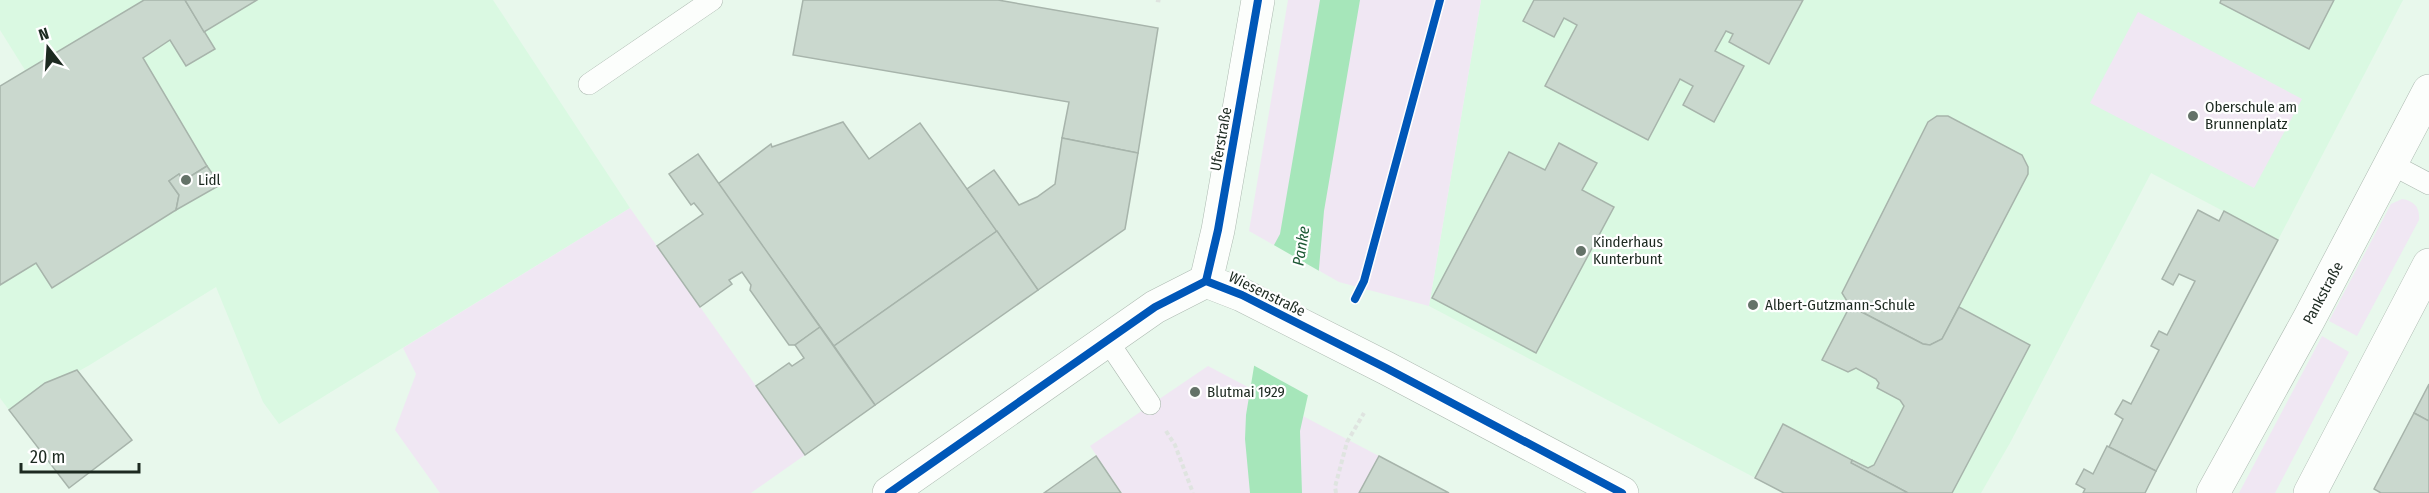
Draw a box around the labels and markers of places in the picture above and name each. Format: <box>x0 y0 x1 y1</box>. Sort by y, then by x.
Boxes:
place label: Oberschule am Brunnenplatz <box>2205 98 2297 133</box>
marker: Oberschule am Brunnenplatz <box>2186 109 2200 123</box>
place label: Lidl <box>198 171 220 189</box>
marker: Lidl <box>179 173 193 187</box>
place label: Kinderhaus Kunterbunt <box>1593 233 1663 268</box>
marker: Kinderhaus Kunterbunt <box>1574 244 1588 258</box>
place label: Albert-Gutzmann-Schule <box>1765 296 1915 314</box>
marker: Albert-Gutzmann-Schule <box>1746 298 1760 312</box>
place label: Blutmai 1929 <box>1207 383 1285 401</box>
marker: Blutmai 1929 <box>1188 385 1202 399</box>

